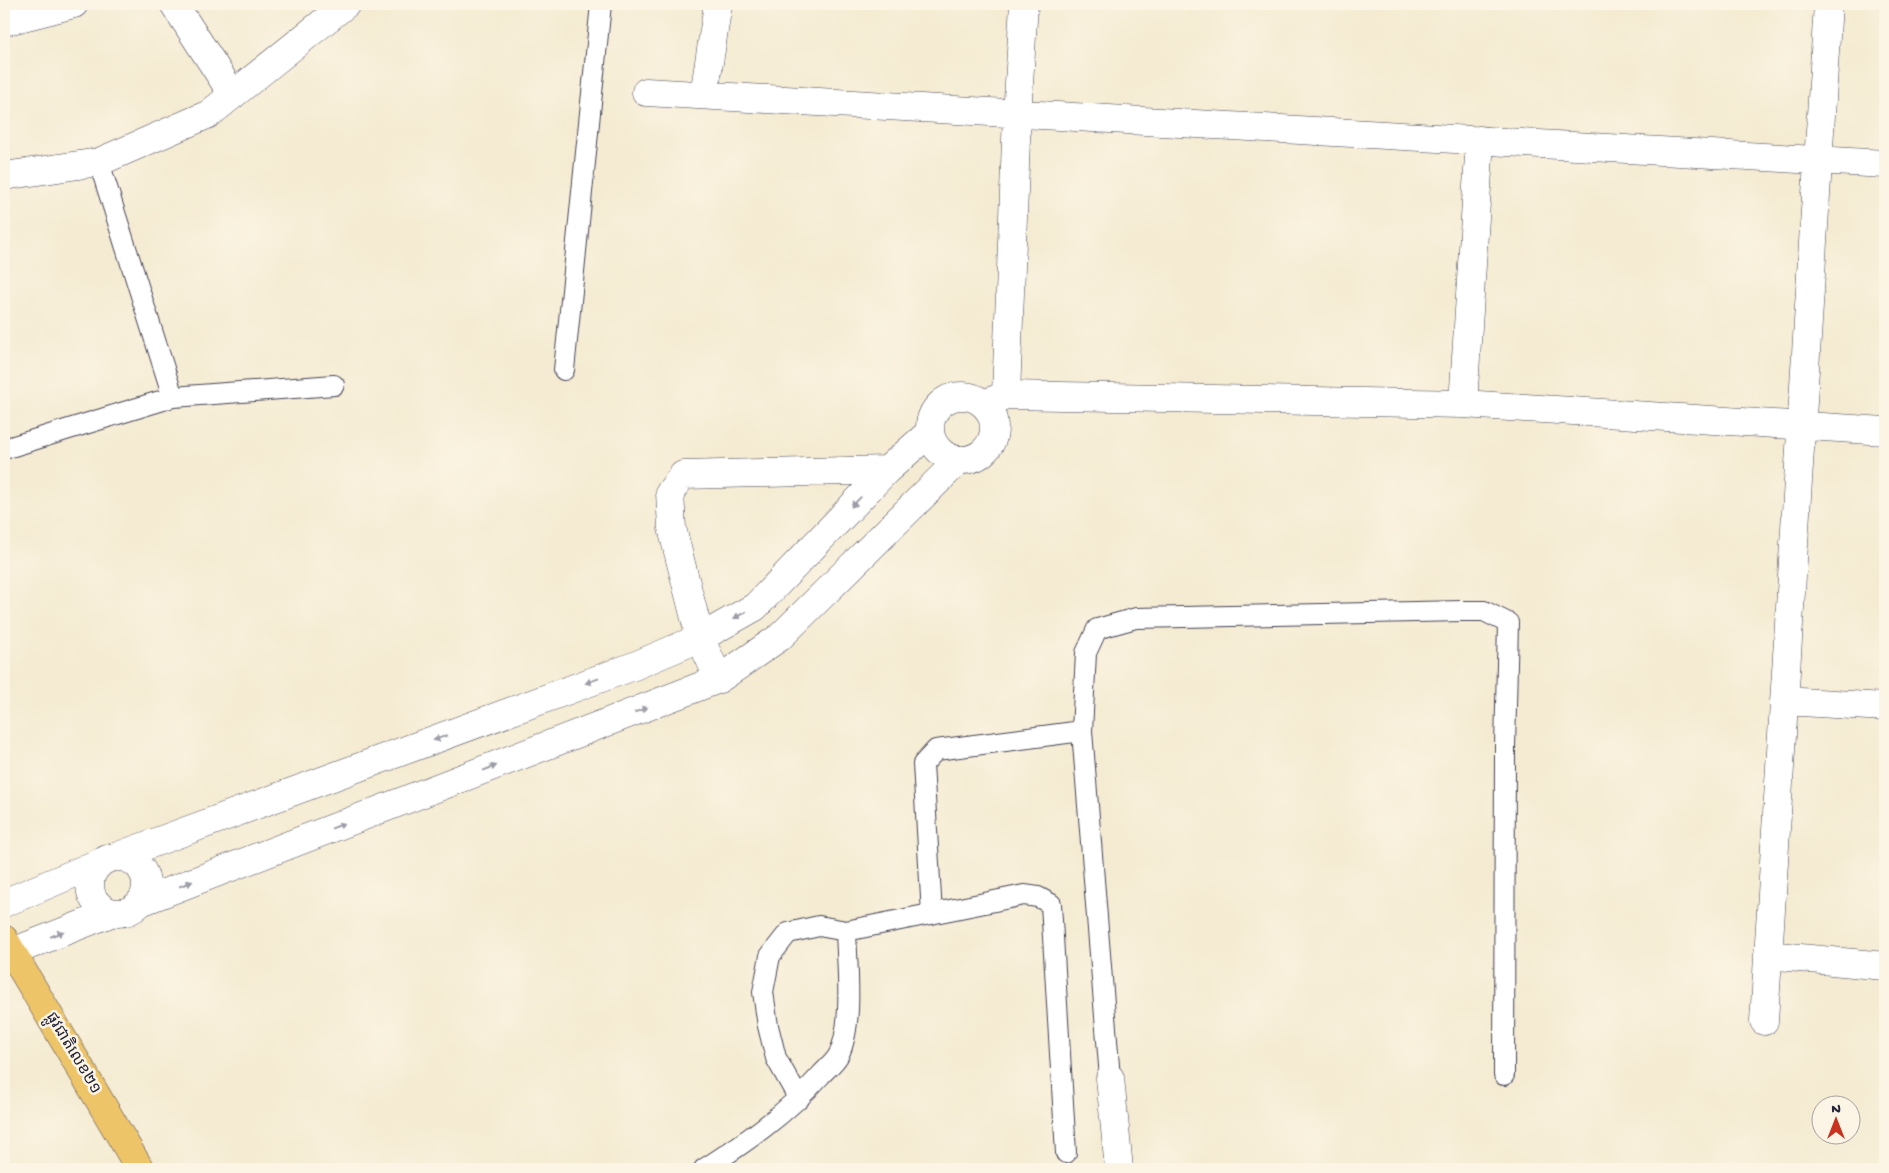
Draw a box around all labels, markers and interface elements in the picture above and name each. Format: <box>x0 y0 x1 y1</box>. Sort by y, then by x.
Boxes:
one-way arrow <box>850 496 862 508</box>
one-way arrow <box>733 611 747 620</box>
one-way arrow <box>584 677 599 685</box>
one-way arrow <box>634 705 649 713</box>
one-way arrow <box>432 734 447 742</box>
one-way arrow <box>482 764 497 771</box>
one-way arrow <box>331 822 346 830</box>
one-way arrow <box>179 880 194 888</box>
one-way arrow <box>50 930 65 938</box>
street label: ផ្លូវជាតិលេខ២១ <box>39 1008 106 1099</box>
north arrow <box>1812 1096 1862 1146</box>
text: N <box>1831 1101 1841 1118</box>

